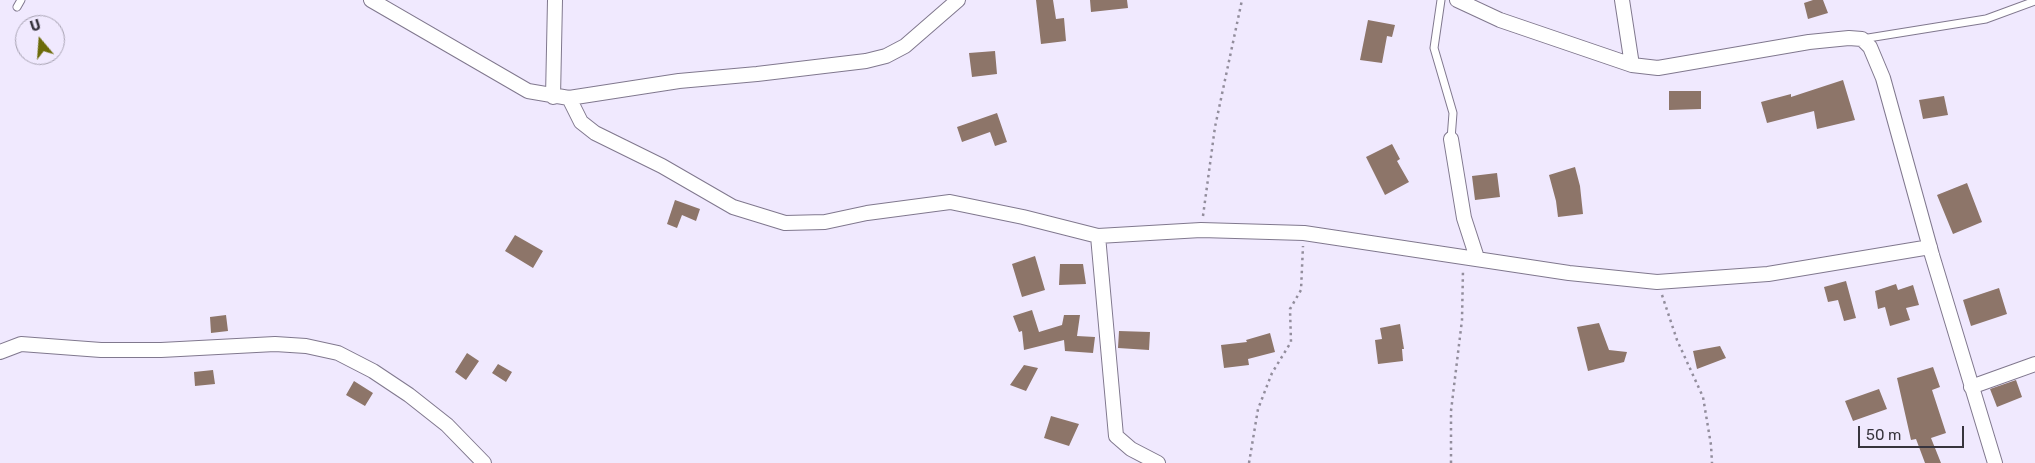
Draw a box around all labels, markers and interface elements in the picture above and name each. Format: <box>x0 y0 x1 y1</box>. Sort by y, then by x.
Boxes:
north arrow <box>15 15 65 65</box>
text: U <box>28 17 43 36</box>
scale bar <box>1860 416 1966 448</box>
text: 50 m <box>1866 426 1901 444</box>

